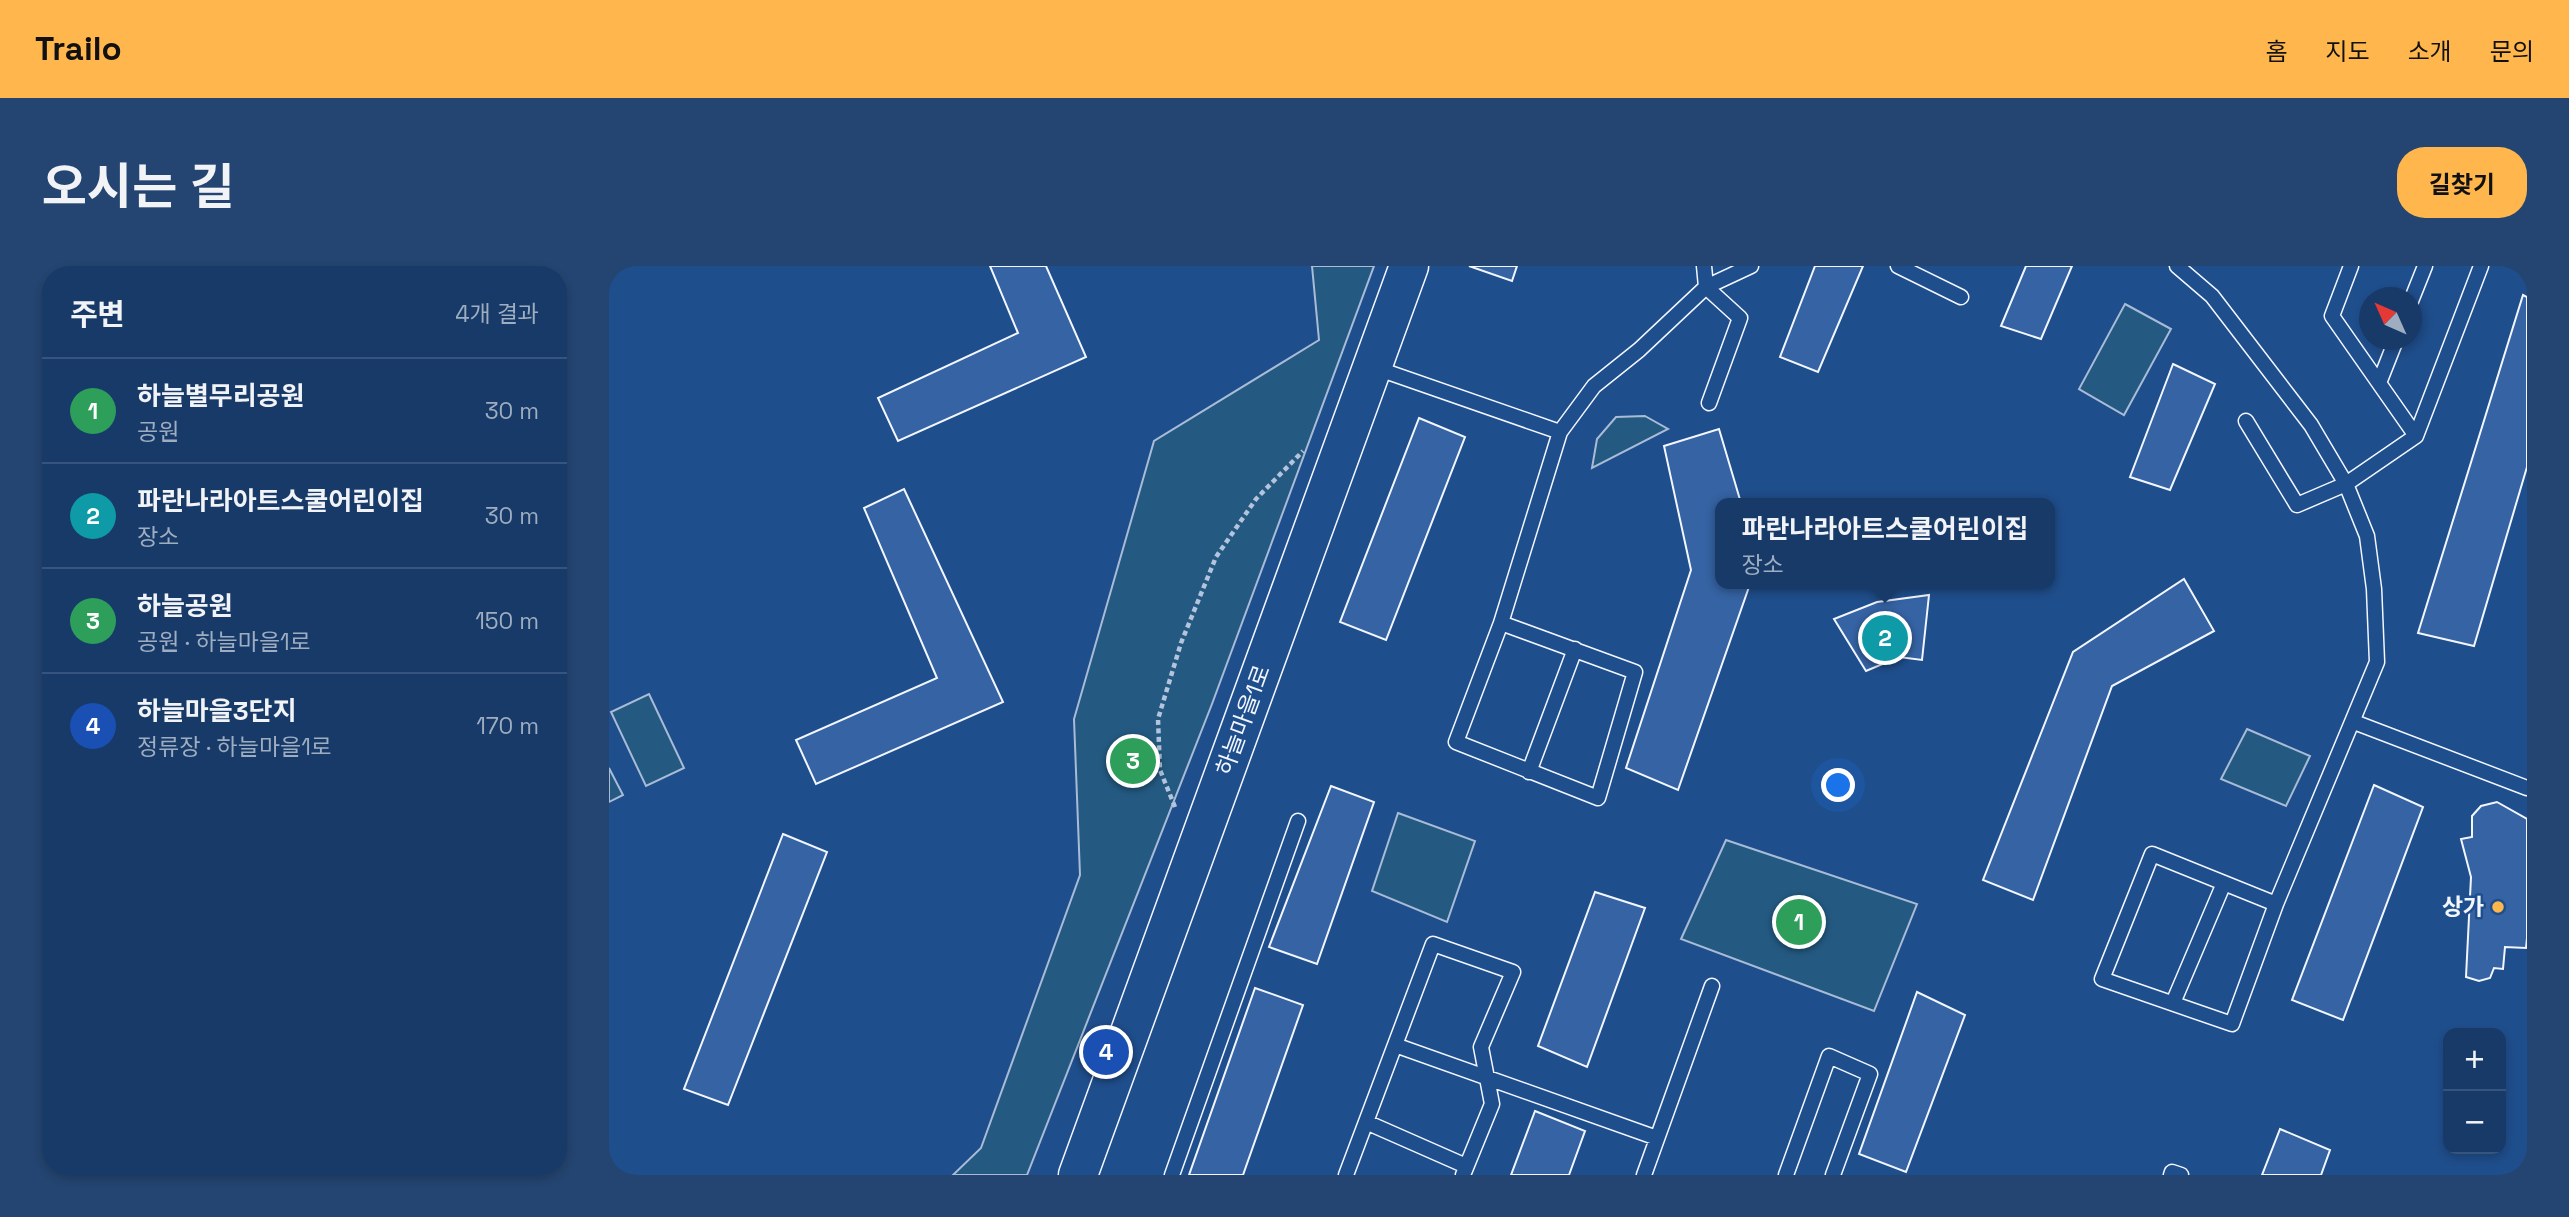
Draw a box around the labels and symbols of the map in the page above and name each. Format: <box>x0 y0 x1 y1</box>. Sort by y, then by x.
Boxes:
north arrow <box>2359 287 2422 350</box>
pin: 2 <box>1862 612 1908 664</box>
street label: 하늘마을1로 <box>1209 661 1277 779</box>
pin: 3 <box>1110 735 1156 787</box>
your location <box>1821 768 1855 802</box>
place label: 상가 <box>2442 892 2484 922</box>
pin: 1 <box>1776 896 1822 948</box>
marker: 상가 <box>2490 899 2506 915</box>
pin: 4 <box>1083 1026 1129 1078</box>

